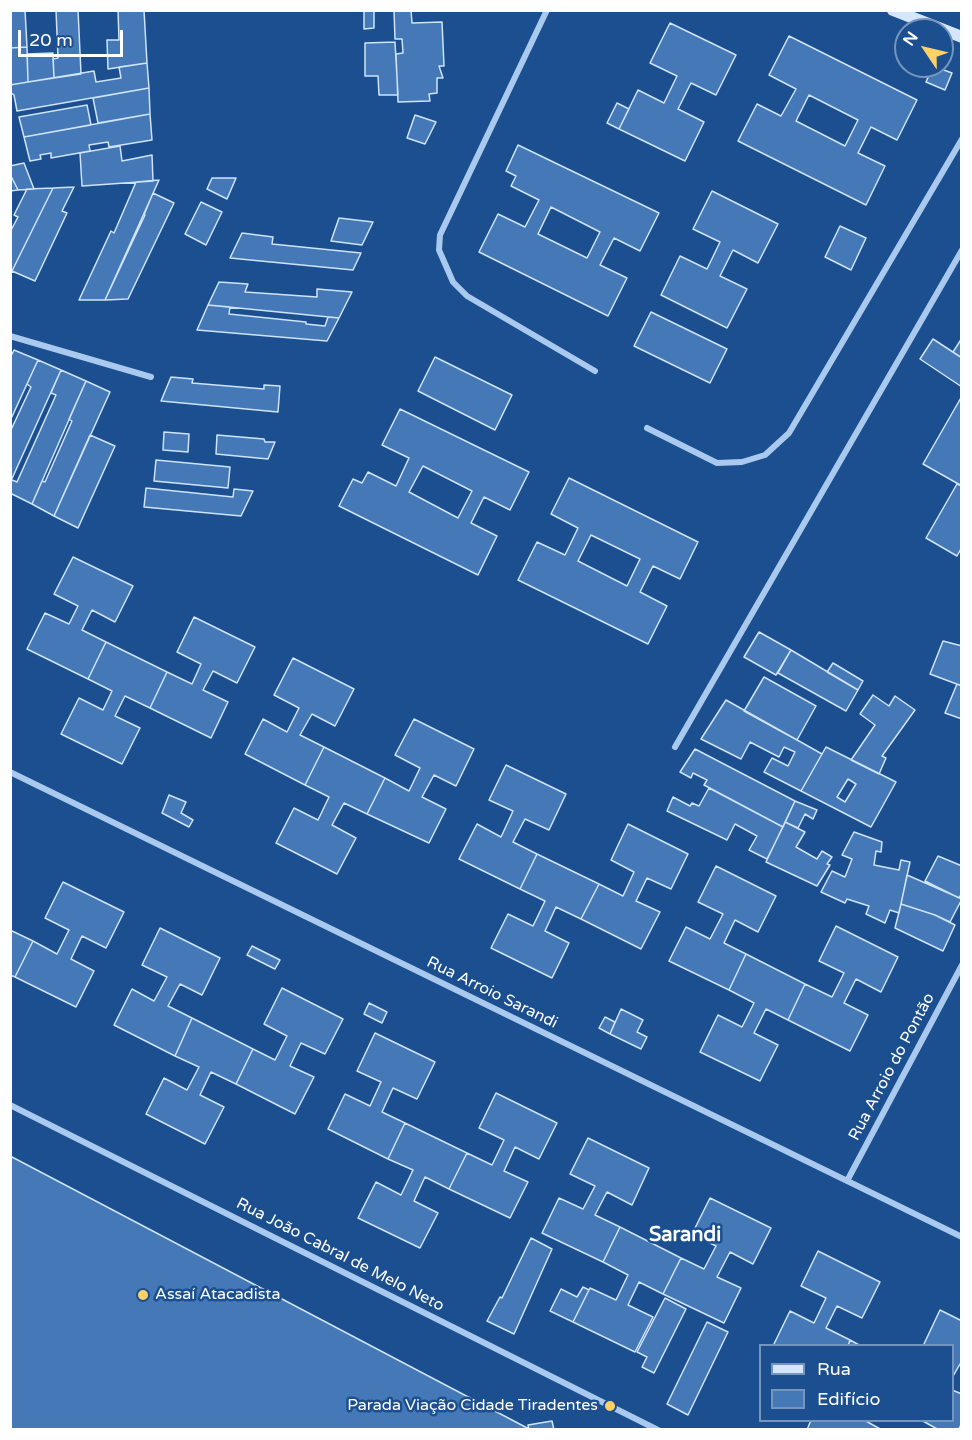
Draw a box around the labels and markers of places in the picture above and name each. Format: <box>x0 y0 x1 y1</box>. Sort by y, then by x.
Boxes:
place label: Assaí Atacadista <box>155 1285 280 1305</box>
marker: Assaí Atacadista <box>136 1288 150 1302</box>
place label: Parada Viação Cidade Tiradentes <box>347 1396 598 1416</box>
marker: Parada Viação Cidade Tiradentes <box>603 1399 617 1413</box>

